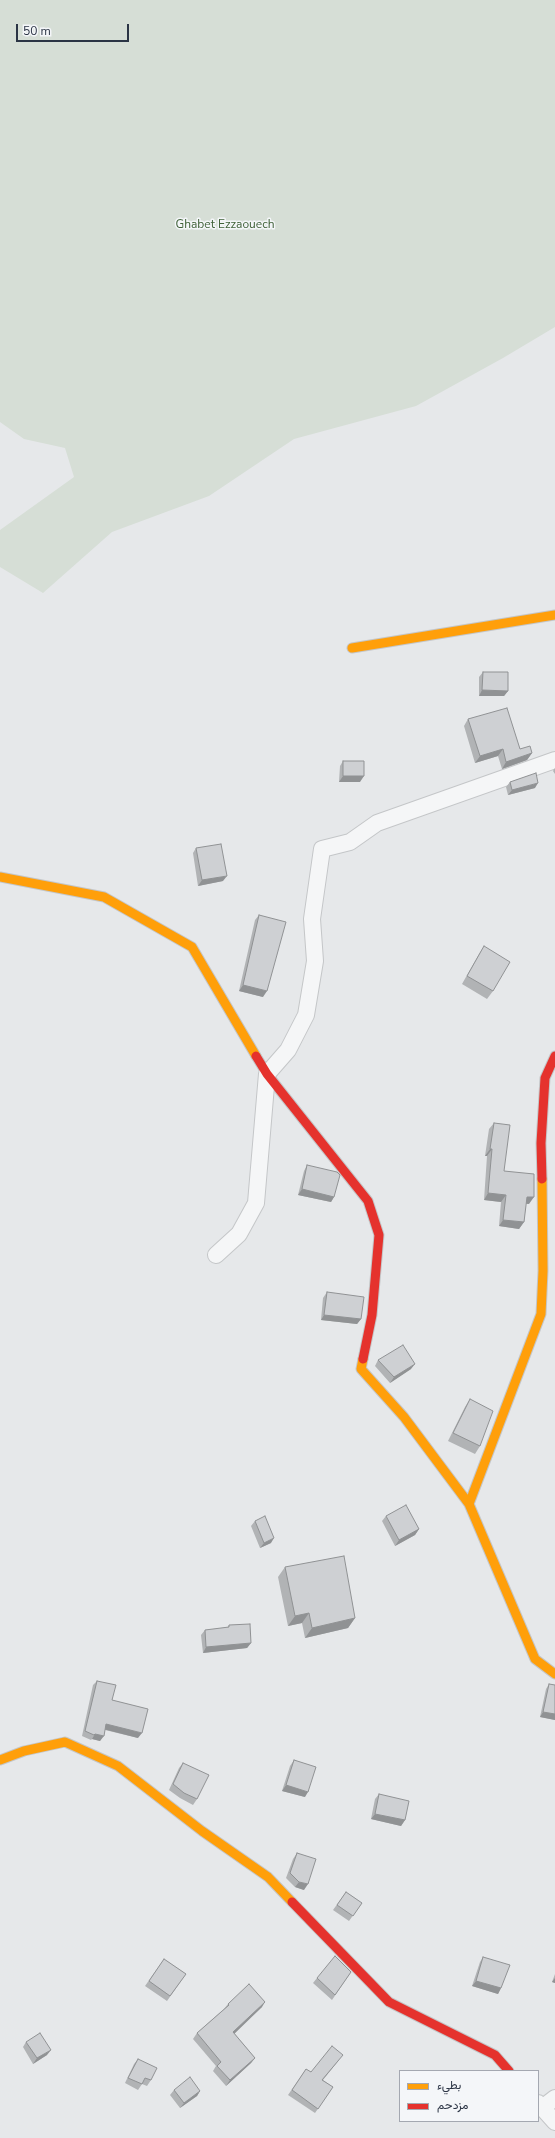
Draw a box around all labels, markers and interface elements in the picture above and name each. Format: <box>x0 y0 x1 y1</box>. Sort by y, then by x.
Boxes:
scale bar <box>18 16 131 42</box>
text: 50 m <box>23 23 51 39</box>
park label: Ghabet Ezzaouech <box>175 218 275 232</box>
legend <box>399 2070 539 2122</box>
text: بطيء <box>437 2077 461 2093</box>
text: مزدحم <box>437 2097 468 2113</box>

